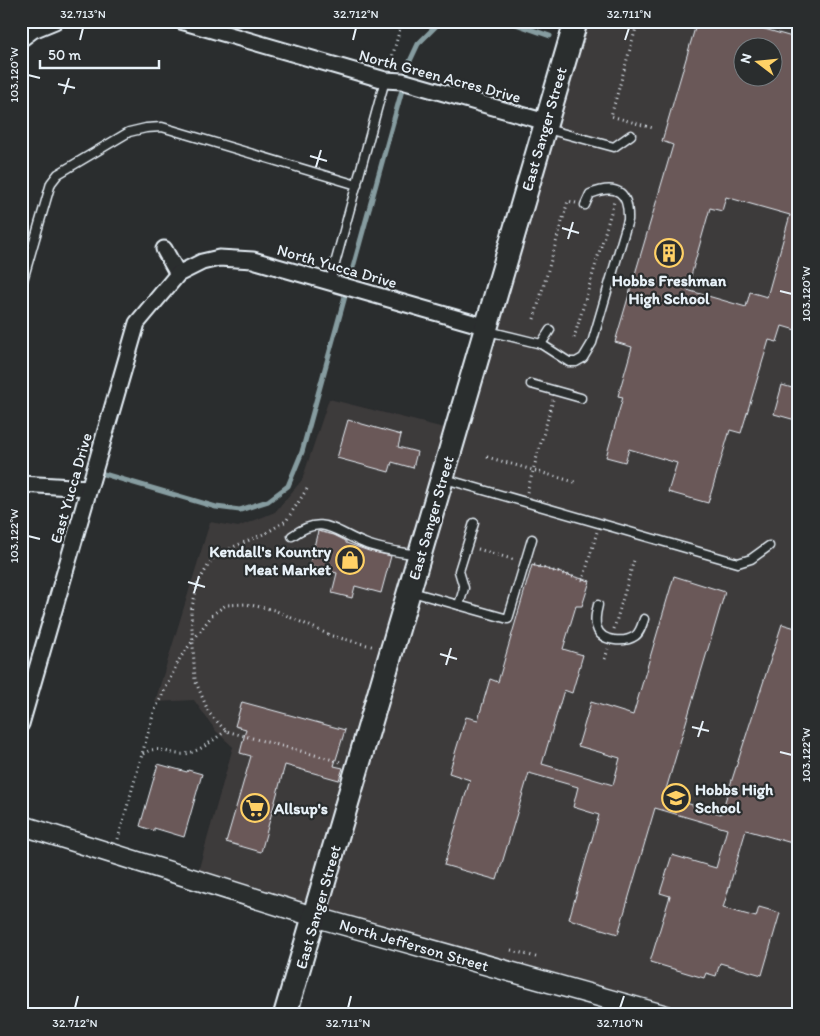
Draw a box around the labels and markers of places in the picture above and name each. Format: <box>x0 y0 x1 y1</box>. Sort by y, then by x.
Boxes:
building icon: Hobbs Freshman High School <box>654 238 684 268</box>
place label: Hobbs Freshman High School <box>612 271 727 309</box>
place label: Kendall's Kountry Meat Market <box>209 542 331 579</box>
shop icon: Kendall's Kountry Meat Market <box>335 545 365 575</box>
place label: Hobbs High School <box>695 780 774 817</box>
school or university icon: Hobbs High School <box>661 783 691 813</box>
supermarket icon: Allsup's <box>240 793 270 823</box>
place label: Allsup's <box>273 799 328 819</box>

